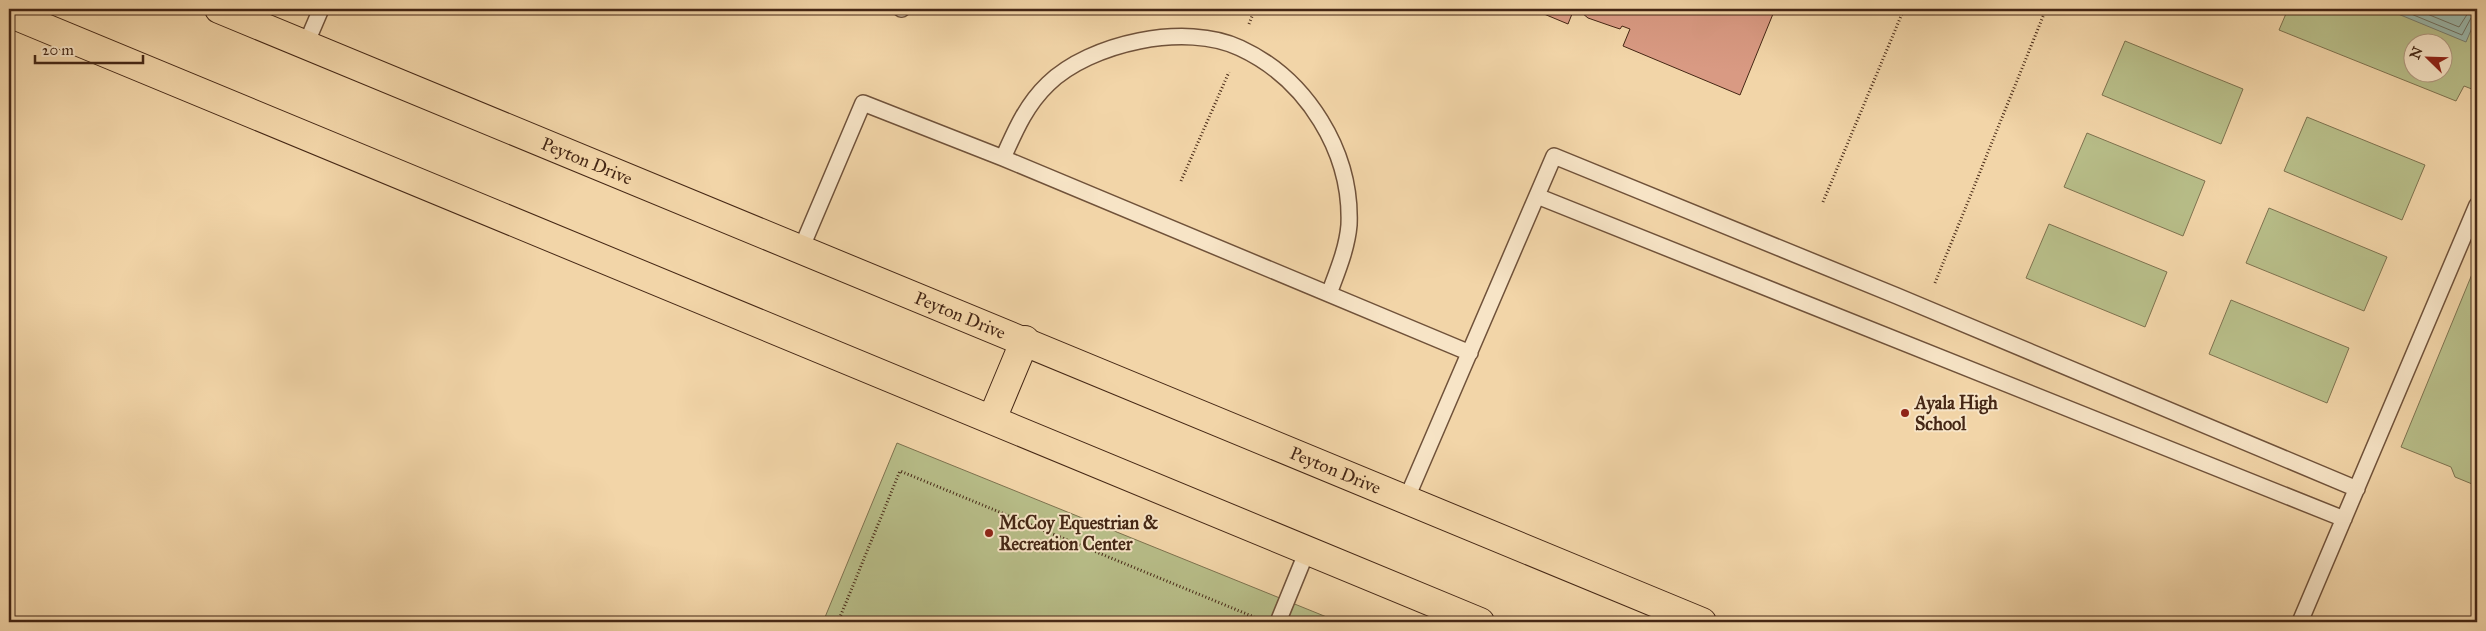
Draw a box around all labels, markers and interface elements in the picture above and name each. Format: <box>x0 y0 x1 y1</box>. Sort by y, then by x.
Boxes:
scale bar <box>35 32 142 64</box>
north arrow <box>2404 32 2454 82</box>
text: 20 m <box>42 41 74 59</box>
text: N <box>2406 44 2427 62</box>
street label: Peyton Drive <box>538 132 636 190</box>
street label: Peyton Drive <box>911 287 1009 344</box>
place label: Ayala High School <box>1914 392 1999 435</box>
marker: Ayala High School <box>1899 407 1911 419</box>
street label: Peyton Drive <box>1287 442 1384 499</box>
place label: McCoy Equestrian & Recreation Center <box>999 512 1158 555</box>
marker: McCoy Equestrian & Recreation Center <box>983 527 995 539</box>

